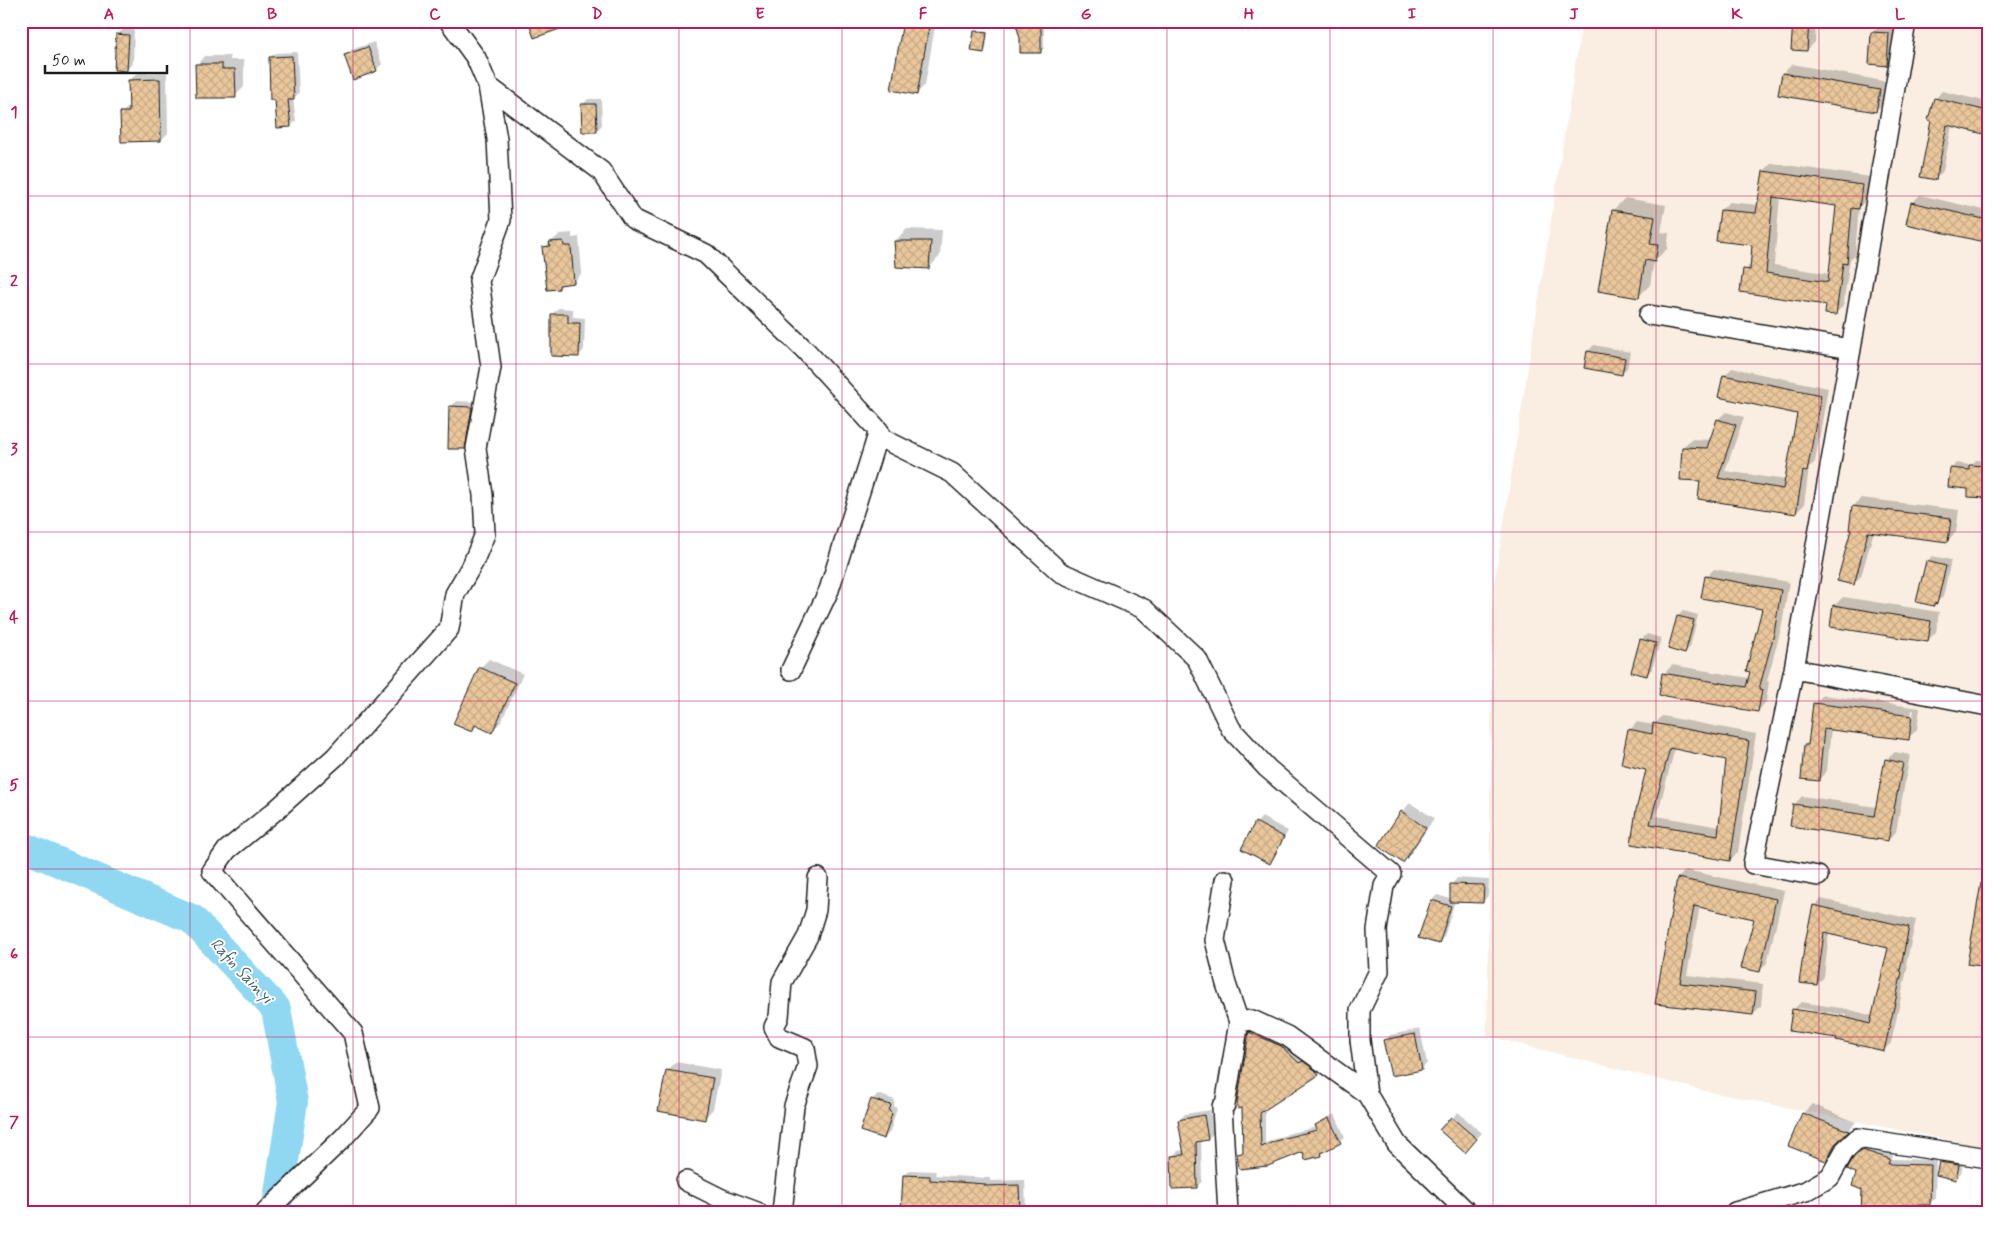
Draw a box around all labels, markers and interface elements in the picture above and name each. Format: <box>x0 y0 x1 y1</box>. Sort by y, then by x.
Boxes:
text: A <box>104 4 114 25</box>
text: B <box>267 4 277 25</box>
text: C <box>429 4 441 25</box>
text: D <box>591 4 603 25</box>
text: E <box>755 4 765 25</box>
text: F <box>919 4 928 25</box>
text: G <box>1081 4 1092 25</box>
text: H <box>1244 4 1255 25</box>
text: I <box>1408 4 1417 25</box>
text: J <box>1569 4 1579 25</box>
text: K <box>1731 4 1743 25</box>
text: L <box>1895 4 1906 25</box>
scale bar <box>45 42 168 74</box>
text: 50 m <box>52 51 86 71</box>
text: 1 <box>10 102 18 123</box>
text: 2 <box>10 271 18 292</box>
text: 3 <box>10 439 18 460</box>
text: 4 <box>9 607 19 628</box>
text: 5 <box>9 775 19 796</box>
water label: Rafin Sainyi <box>205 934 278 1010</box>
text: 6 <box>10 944 18 965</box>
text: 7 <box>9 1112 19 1133</box>

